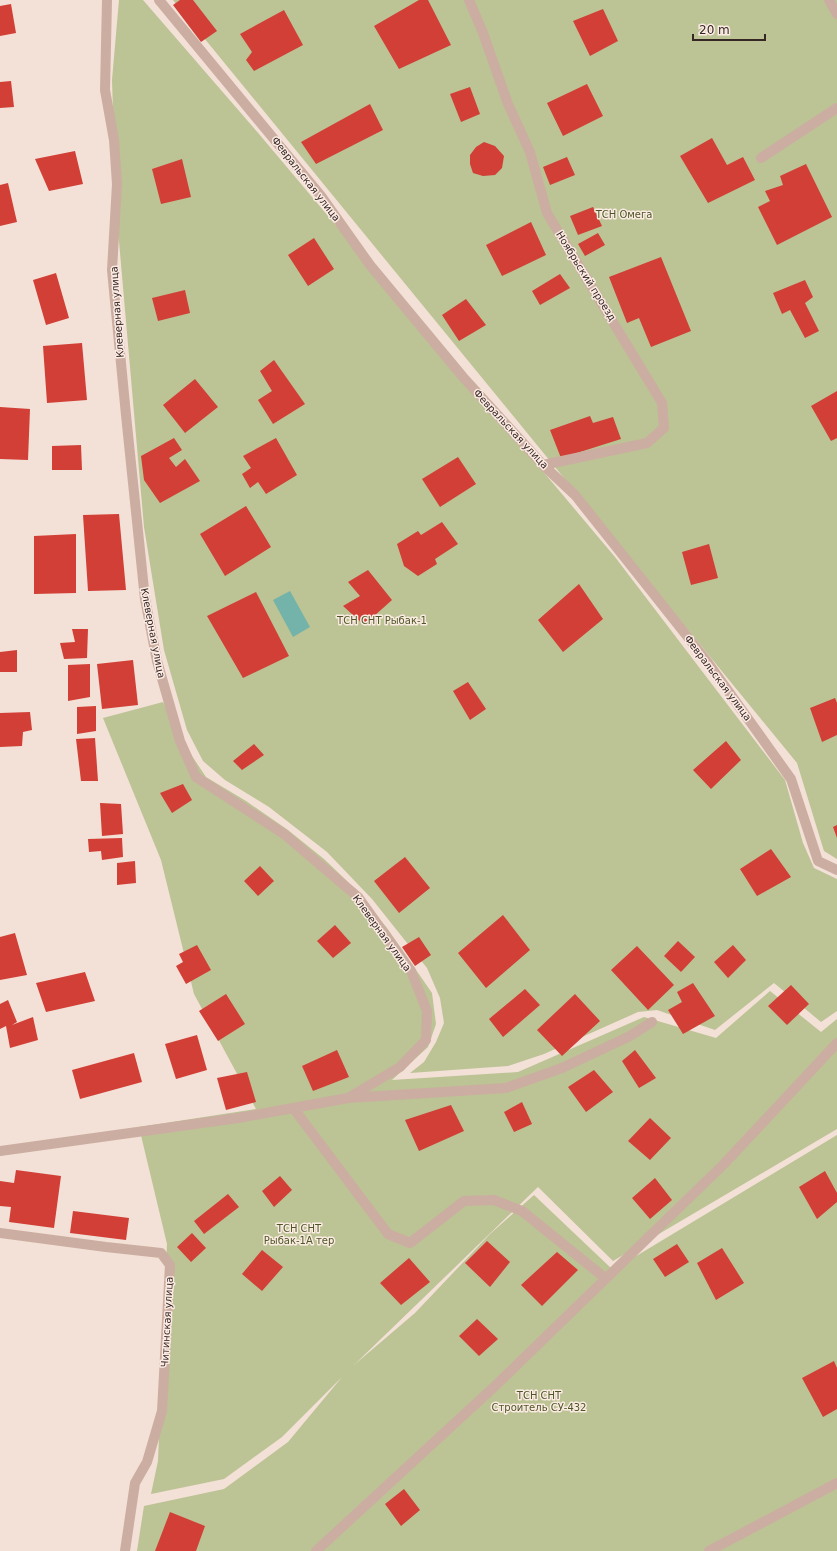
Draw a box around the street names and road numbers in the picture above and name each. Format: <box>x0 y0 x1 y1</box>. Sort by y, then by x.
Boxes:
street label: Февральская улица <box>270 135 342 223</box>
street label: Ноябрьский проезд <box>554 229 618 323</box>
street label: Клеверная улица <box>108 266 126 358</box>
street label: Февральская улица <box>472 387 550 471</box>
street label: Клеверная улица <box>139 587 167 679</box>
street label: Февральская улица <box>682 633 754 723</box>
street label: Клеверная улица <box>351 893 413 973</box>
street label: Читинская улица <box>159 1276 175 1368</box>

